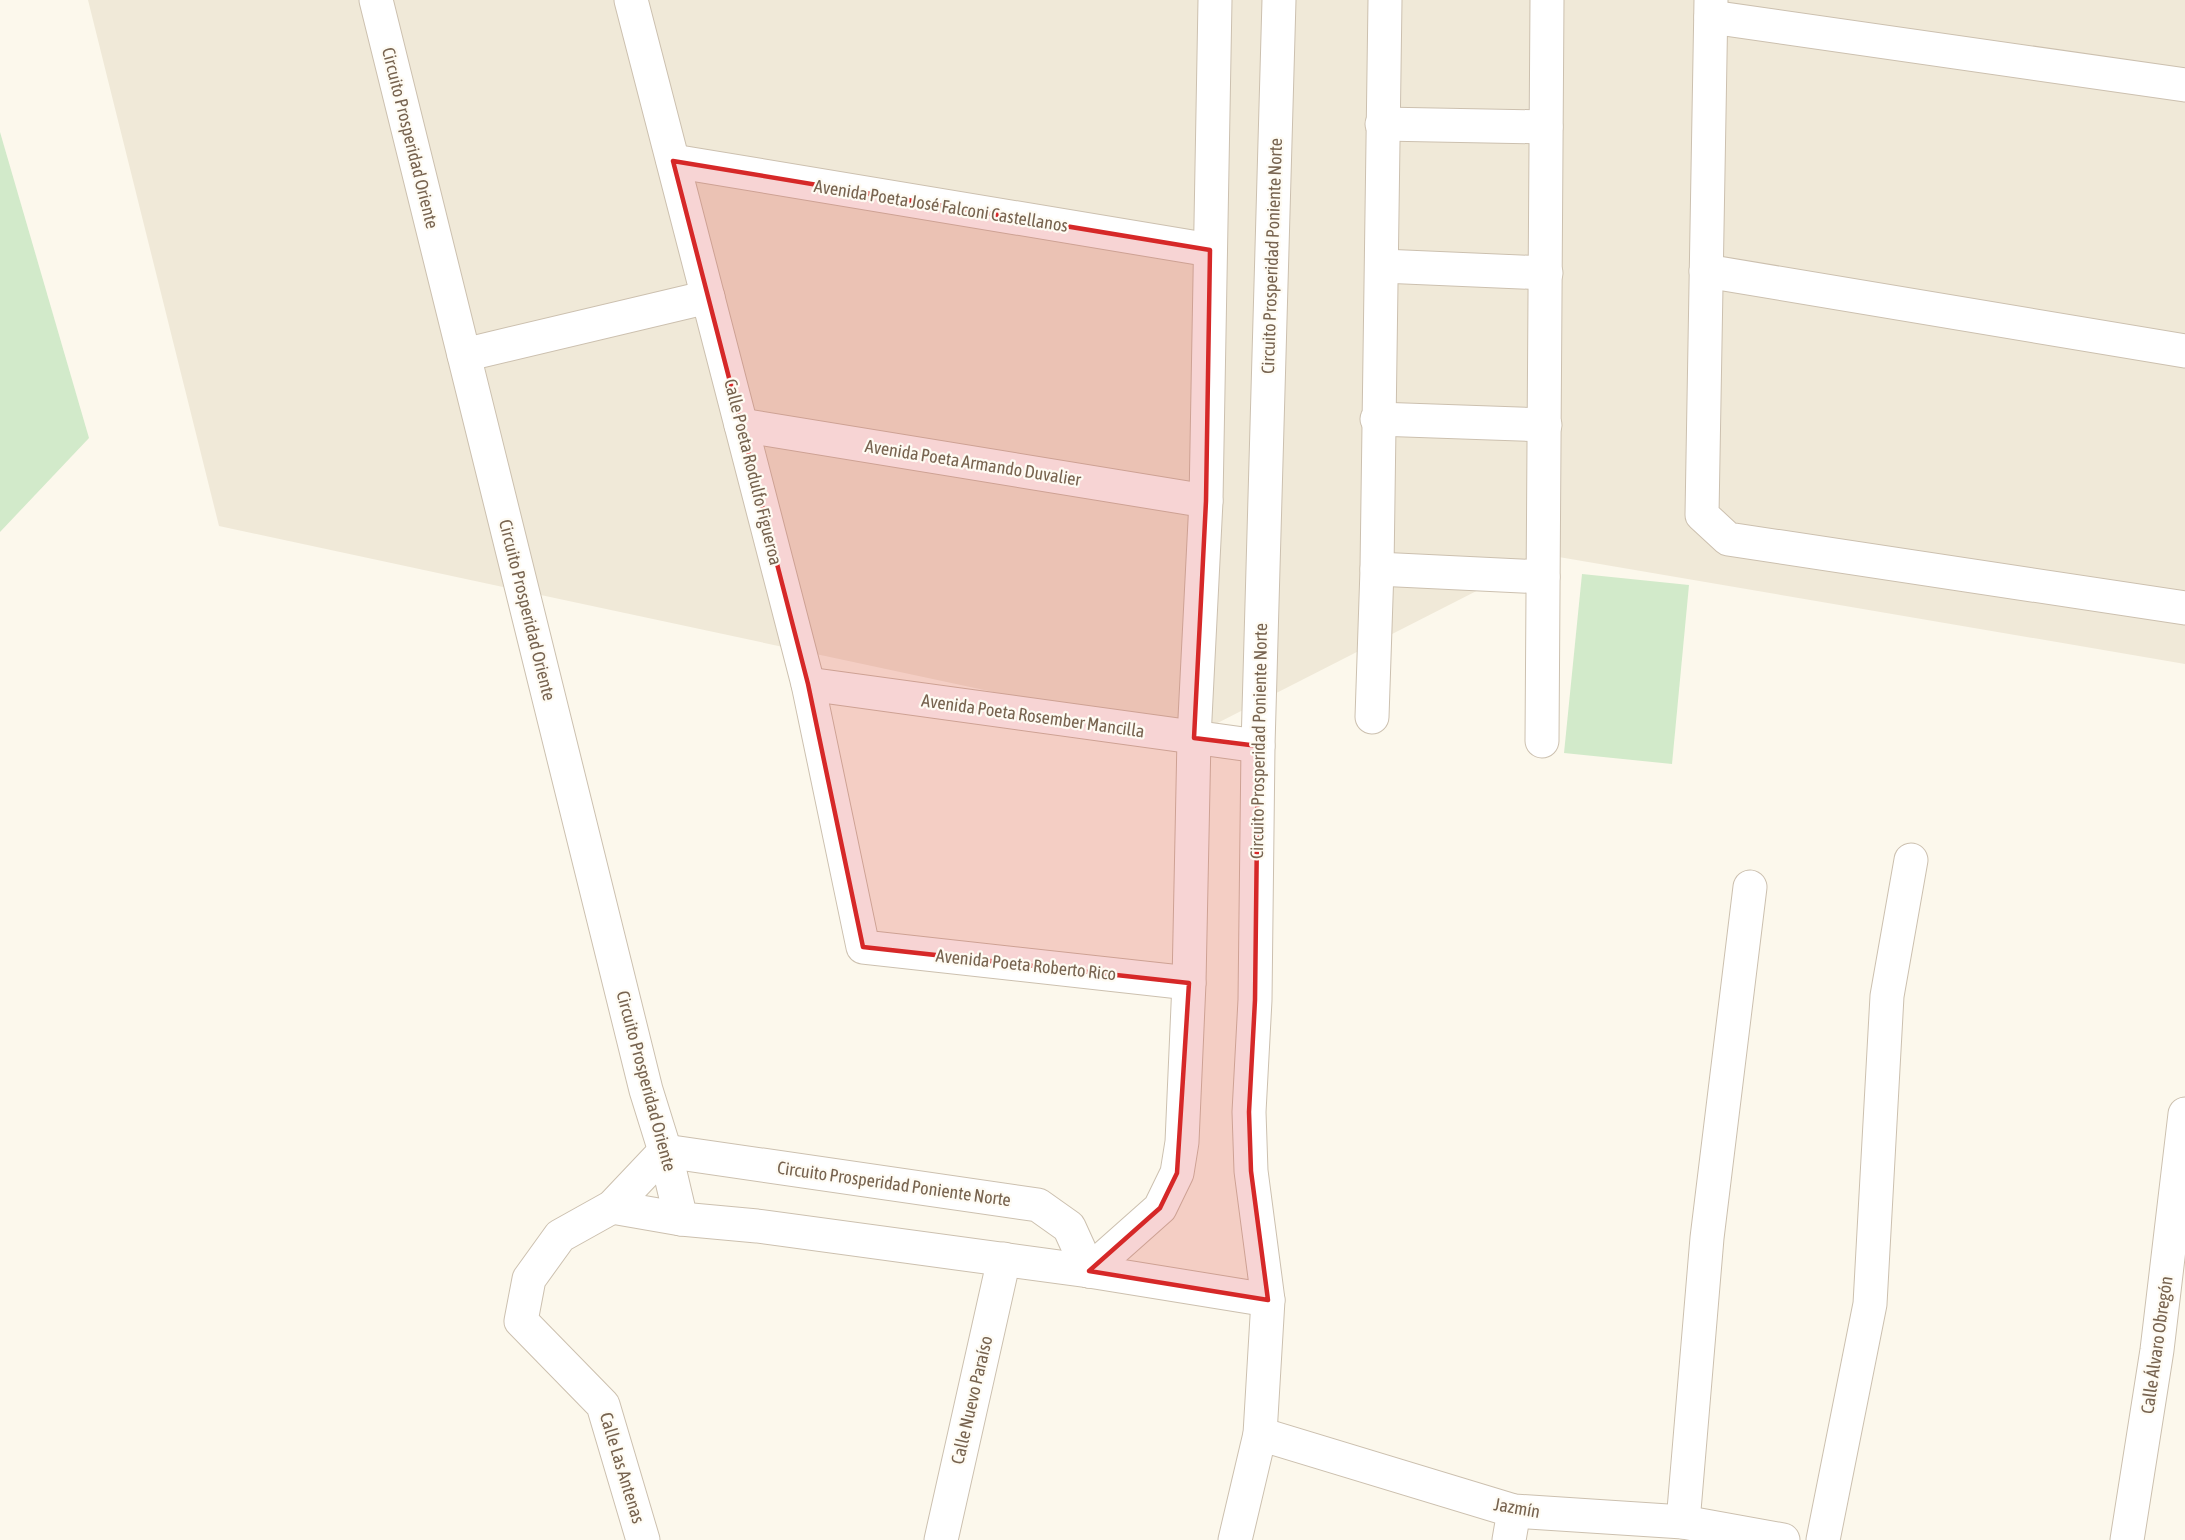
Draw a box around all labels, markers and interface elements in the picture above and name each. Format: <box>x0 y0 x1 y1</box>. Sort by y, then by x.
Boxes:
street label: Circuito Prosperidad Oriente <box>378 45 443 231</box>
street label: Circuito Prosperidad Poniente Norte <box>1257 138 1286 374</box>
street label: Avenida Poeta José Falconi Castellanos <box>813 175 1070 236</box>
street label: Calle Poeta Rodulfo Figueroa <box>720 377 787 567</box>
street label: Avenida Poeta Armando Duvalier <box>864 435 1083 490</box>
street label: Circuito Prosperidad Oriente <box>495 517 560 703</box>
street label: Circuito Prosperidad Poniente Norte <box>1246 623 1271 859</box>
street label: Avenida Poeta Rosember Mancilla <box>920 689 1146 742</box>
street label: Avenida Poeta Roberto Rico <box>935 945 1117 984</box>
street label: Circuito Prosperidad Oriente <box>612 988 681 1173</box>
street label: Circuito Prosperidad Poniente Norte <box>776 1157 1012 1210</box>
street label: Calle Álvaro Obregón <box>2136 1275 2177 1415</box>
street label: Calle Nuevo Paraíso <box>947 1334 996 1466</box>
street label: Calle Las Antenas <box>596 1410 649 1526</box>
street label: Jazmín <box>1492 1493 1542 1522</box>

